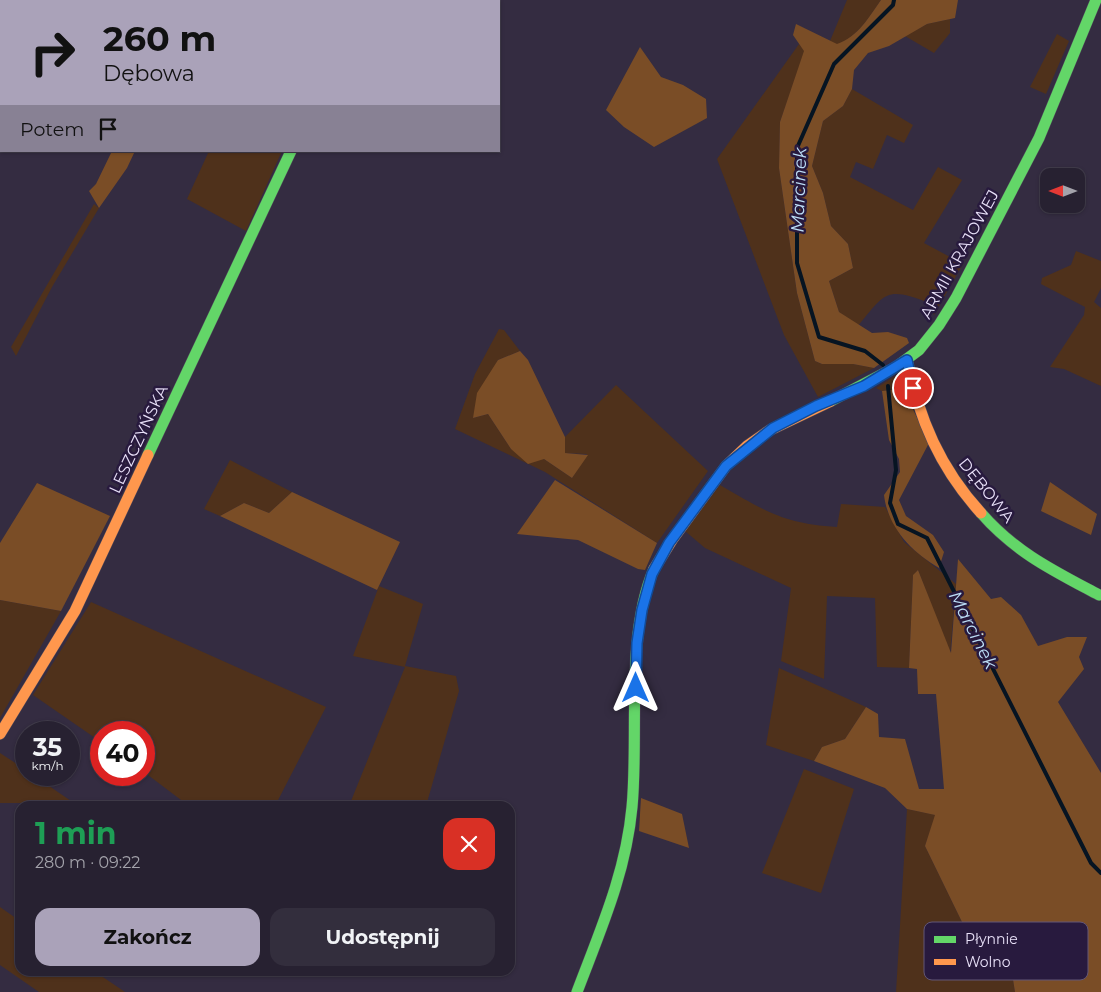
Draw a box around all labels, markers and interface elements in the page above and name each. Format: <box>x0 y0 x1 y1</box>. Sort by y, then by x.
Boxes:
text: 260 m <box>103 17 216 60</box>
icon: right <box>20 20 85 85</box>
text: Dębowa <box>103 60 195 87</box>
icon: arrive <box>94 115 122 143</box>
text: Potem <box>20 118 84 141</box>
water label: Marcinek <box>787 146 812 233</box>
north arrow <box>1040 168 1085 212</box>
map controls <box>1040 168 1085 213</box>
street label: ARMII KRAJOWEJ <box>916 187 1003 322</box>
pin <box>892 367 934 409</box>
icon: arrive <box>899 374 927 402</box>
street label: LESZCZYŃSKA <box>105 382 172 496</box>
street label: DĘBOWA <box>955 454 1019 527</box>
water label: Marcinek <box>944 587 1003 674</box>
position arrow <box>609 661 661 713</box>
speed limit sign: 40 <box>90 721 155 786</box>
text: 35 <box>33 732 62 762</box>
text: km/h <box>31 758 64 773</box>
text: 1 min <box>35 815 116 852</box>
button: close <box>443 818 495 870</box>
text: 280 m · 09:22 <box>35 853 140 872</box>
button: Zakończ <box>35 908 260 966</box>
button: Udostępnij <box>270 908 495 966</box>
legend <box>924 922 1088 980</box>
text: Płynnie <box>965 930 1018 948</box>
text: Wolno <box>965 953 1011 971</box>

